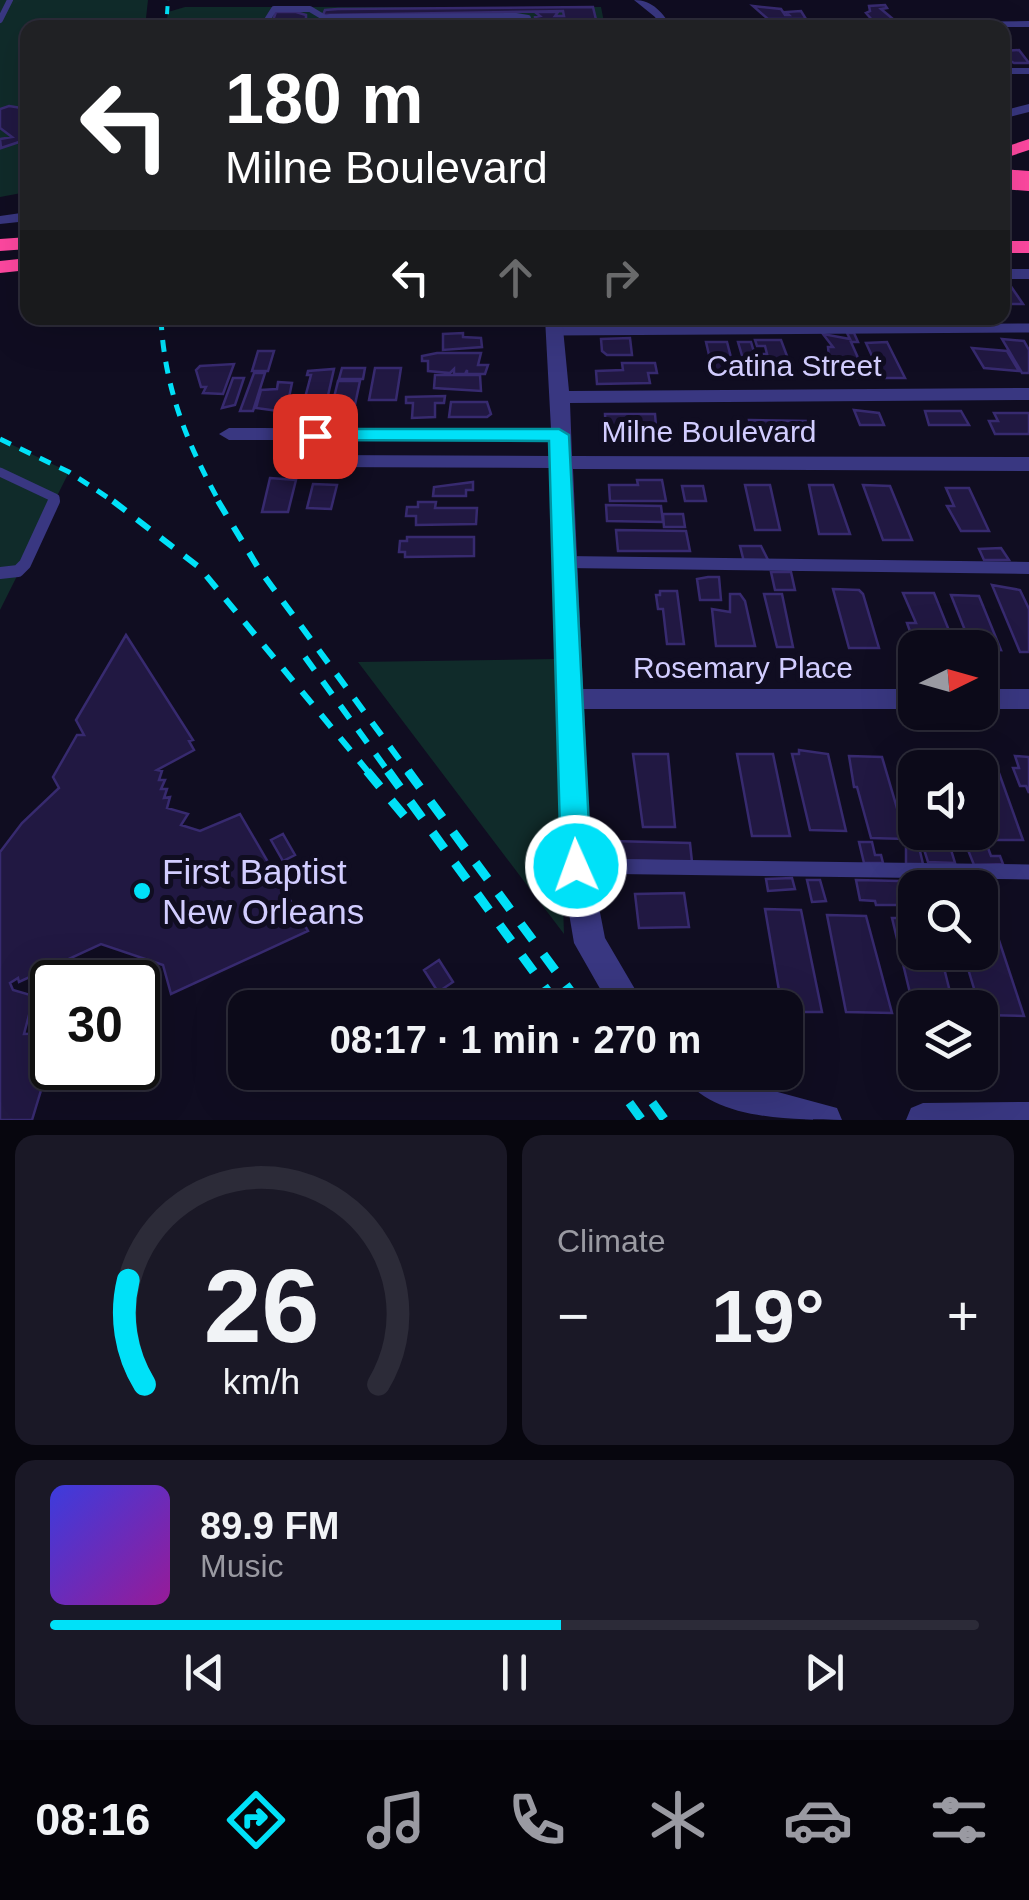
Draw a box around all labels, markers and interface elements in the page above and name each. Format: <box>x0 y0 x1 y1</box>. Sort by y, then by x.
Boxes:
icon: left <box>60 60 190 190</box>
text: 180 m <box>225 60 423 138</box>
text: Milne Boulevard <box>225 142 548 193</box>
icon: left <box>383 250 438 305</box>
icon: ahead <box>488 250 543 305</box>
icon: right <box>593 250 648 305</box>
street label: Catina Street <box>706 349 882 382</box>
pin <box>273 394 358 479</box>
icon: arrive <box>288 409 343 464</box>
street label: Milne Boulevard <box>601 415 817 448</box>
north arrow <box>898 630 998 730</box>
map controls <box>898 630 998 1090</box>
street label: Rosemary Place <box>633 651 853 684</box>
button: sound <box>898 750 998 850</box>
position arrow <box>524 814 628 918</box>
place label: First Baptist New Orleans <box>162 852 364 931</box>
button: search <box>898 870 998 970</box>
marker: First Baptist New Orleans <box>131 880 153 902</box>
speed limit sign: 30 <box>30 960 160 1090</box>
button: layers <box>898 990 998 1090</box>
text: 08:17 · 1 min · 270 m <box>330 1019 701 1061</box>
text: Climate <box>557 1223 665 1259</box>
text: 26 <box>203 1248 319 1364</box>
text: 19° <box>711 1274 825 1358</box>
text: − <box>557 1285 589 1347</box>
text: + <box>947 1285 979 1347</box>
text: km/h <box>222 1362 300 1402</box>
text: 89.9 FM <box>200 1505 339 1547</box>
text: Music <box>200 1548 284 1584</box>
icon: previous <box>177 1645 232 1700</box>
icon: pause <box>487 1645 542 1700</box>
icon: next <box>797 1645 852 1700</box>
icon: directions <box>221 1785 291 1855</box>
icon: music <box>361 1785 431 1855</box>
icon: phone <box>502 1785 572 1855</box>
icon: climate <box>643 1785 713 1855</box>
icon: car <box>783 1785 853 1855</box>
icon: filters <box>924 1785 994 1855</box>
text: 08:16 <box>35 1794 150 1845</box>

